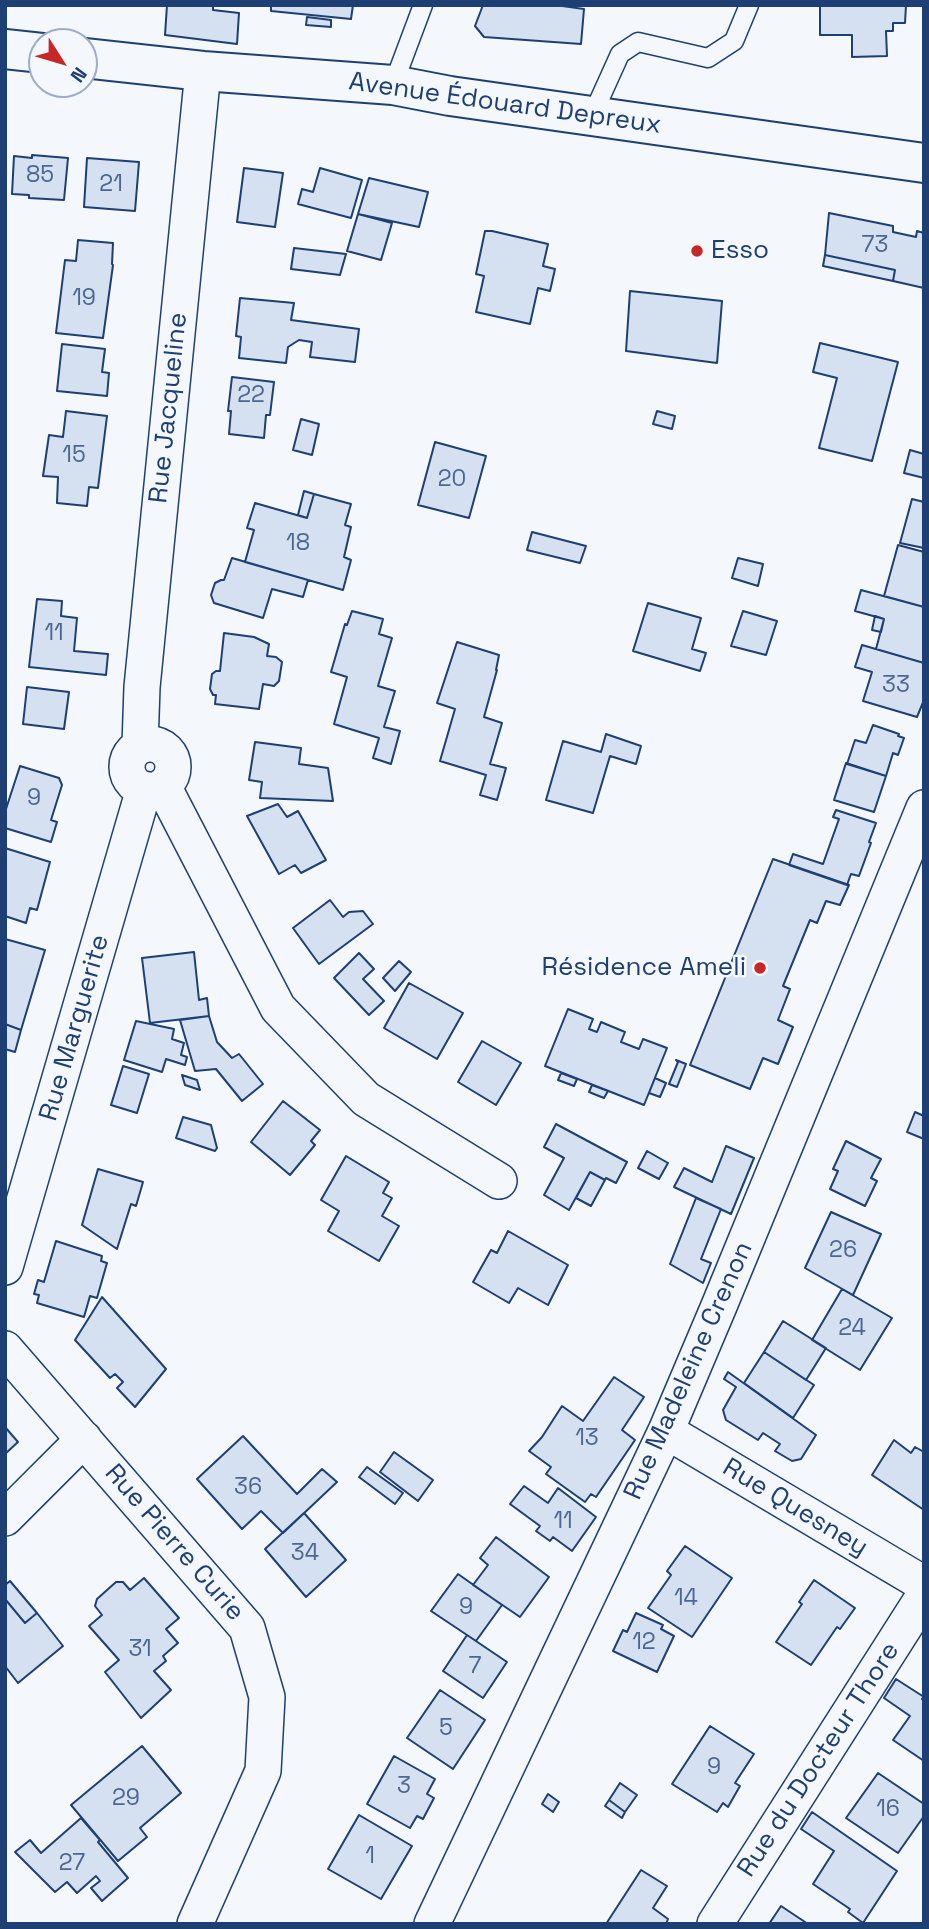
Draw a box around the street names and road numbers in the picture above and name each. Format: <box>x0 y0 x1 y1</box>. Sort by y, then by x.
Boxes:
street label: Avenue Édouard Depreux <box>347 67 663 141</box>
street label: Rue Jacqueline <box>143 311 195 505</box>
street label: Rue Marguerite <box>34 931 116 1125</box>
street label: Rue Madeleine Crenon <box>618 1237 760 1505</box>
street label: Rue Quesney <box>717 1452 873 1564</box>
street label: Rue Pierre Curie <box>98 1458 250 1628</box>
street label: Rue du Docteur Thore <box>731 1637 907 1883</box>

